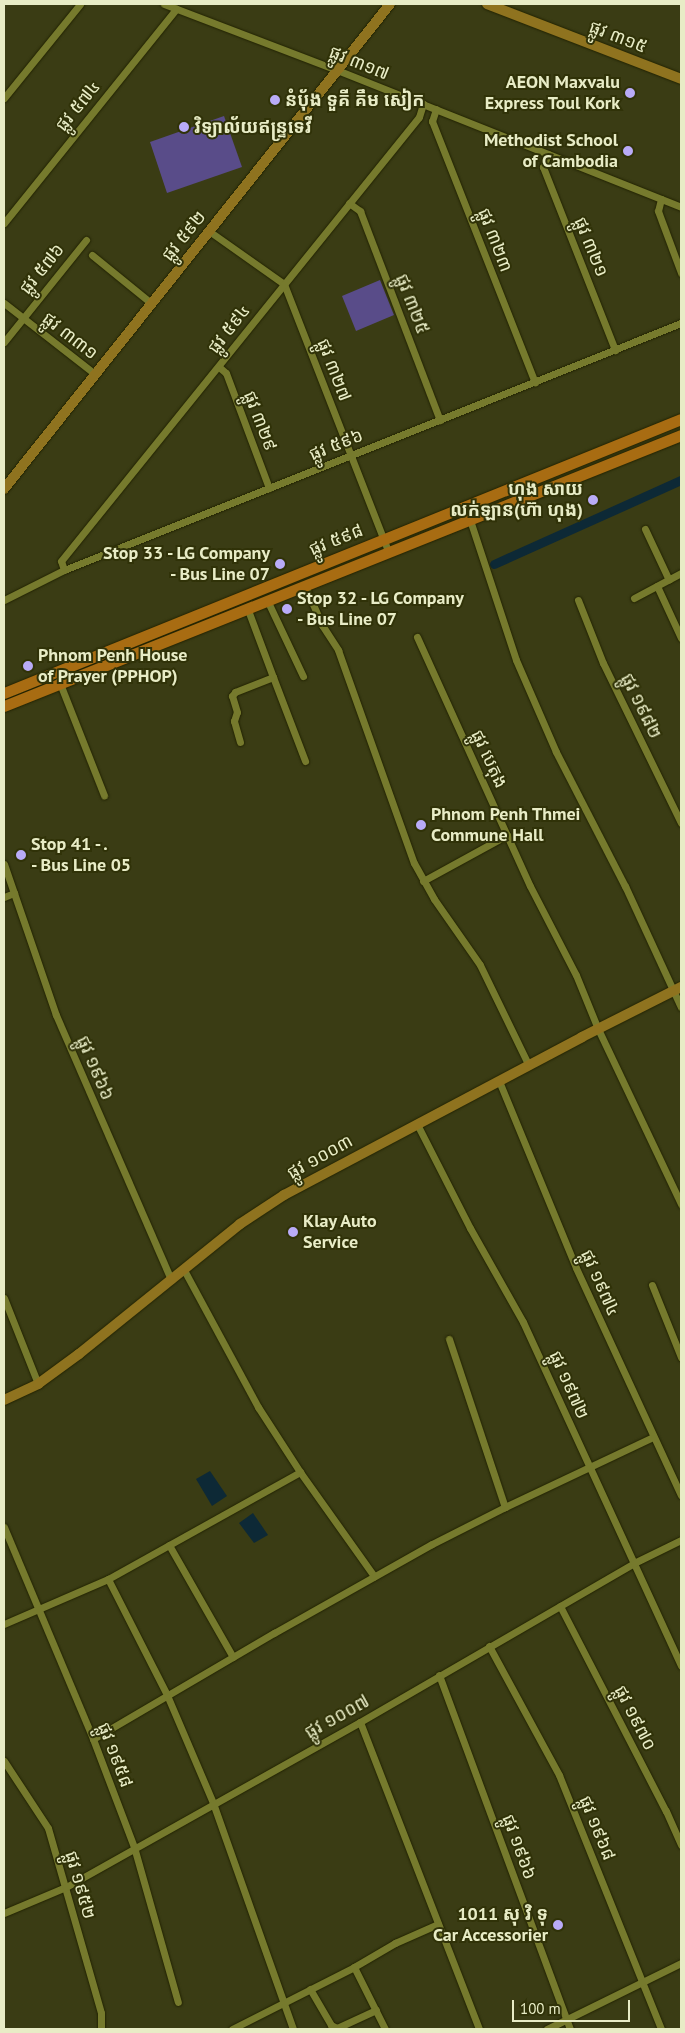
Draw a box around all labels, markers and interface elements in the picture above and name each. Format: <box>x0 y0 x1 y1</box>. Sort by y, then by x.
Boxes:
street label: ផ្លូវ ៣១៥ <box>586 16 650 58</box>
street label: ផ្លូវ ៣១៧ <box>326 41 392 85</box>
place label: AEON Maxvalu Express Toul Kork <box>484 72 620 115</box>
street label: ផ្លូវ ៥៧៤ <box>51 76 105 136</box>
marker: AEON Maxvalu Express Toul Kork <box>624 87 636 99</box>
place label: នំប៉័ង ទួគី គឹម សៀក <box>285 89 425 111</box>
marker: នំប៉័ង ទួគី គឹម សៀក <box>269 94 281 106</box>
place label: វិទ្យាល័យឥន្រ្ទទេវី <box>194 116 312 138</box>
marker: វិទ្យាល័យឥន្រ្ទទេវី <box>178 121 190 133</box>
place label: Methodist School of Cambodia <box>484 130 618 172</box>
marker: Methodist School of Cambodia <box>622 145 634 157</box>
street label: ផ្លូវ ៣២៣ <box>473 205 517 275</box>
street label: ផ្លូវ ៥៩២ <box>157 206 211 266</box>
street label: ផ្លូវ ៣២១ <box>569 214 613 280</box>
street label: ផ្លូវ ៥៧៦ <box>15 239 69 299</box>
street label: ផ្លូវ ៣២៥ <box>391 271 433 337</box>
street label: ផ្លូវ ៥៩៤ <box>203 300 255 358</box>
street label: ផ្លូវ ៣៣១ <box>38 308 102 364</box>
street label: ផ្លូវ ៣២៧ <box>312 336 356 404</box>
street label: ផ្លូវ ៣២៩ <box>239 388 281 454</box>
street label: ផ្លូវ ៥៩៦ <box>306 424 366 466</box>
place label: ហុង សាយ លក់ឡាន(ហ៊ា ហុង) <box>450 479 583 522</box>
marker: ហុង សាយ លក់ឡាន(ហ៊ា ហុង) <box>587 494 599 506</box>
street label: ផ្លូវ ៥៩៨ <box>306 519 366 561</box>
place label: Stop 33 - LG Company - Bus Line 07 <box>101 543 270 586</box>
marker: Stop 33 - LG Company - Bus Line 07 <box>274 558 286 570</box>
place label: Stop 32 - LG Company - Bus Line 07 <box>297 588 466 630</box>
marker: Stop 32 - LG Company - Bus Line 07 <box>281 603 293 615</box>
place label: Phnom Penh House of Prayer (PPHOP) <box>38 645 187 688</box>
marker: Phnom Penh House of Prayer (PPHOP) <box>22 660 34 672</box>
street label: ផ្លូវ ១៩៨២ <box>616 670 666 742</box>
street label: ផ្លូវ បេតុង <box>466 727 512 791</box>
place label: Phnom Penh Thmei Commune Hall <box>431 804 581 846</box>
marker: Phnom Penh Thmei Commune Hall <box>415 819 427 831</box>
place label: Stop 41 - . - Bus Line 05 <box>31 834 133 876</box>
marker: Stop 41 - . - Bus Line 05 <box>15 849 27 861</box>
street label: ផ្លូវ ១៩៦៦ <box>72 1033 118 1103</box>
street label: ផ្លូវ ១០០៣ <box>283 1130 357 1184</box>
place label: Klay Auto Service <box>303 1211 378 1254</box>
marker: Klay Auto Service <box>287 1226 299 1238</box>
street label: ផ្លូវ ១៩៧៤ <box>576 1246 624 1320</box>
street label: ផ្លូវ ១៩៧២ <box>544 1347 594 1423</box>
street label: ផ្លូវ ១៩៧០ <box>609 1682 661 1754</box>
street label: ផ្លូវ ១០០៧ <box>301 1690 373 1744</box>
street label: ផ្លូវ ១៩៥៨ <box>93 1719 137 1791</box>
street label: ផ្លូវ ១៩៦៨ <box>574 1793 620 1863</box>
street label: ផ្លូវ ១៩៦៦ <box>497 1811 541 1883</box>
street label: ផ្លូវ ១៩៥២ <box>60 1848 100 1922</box>
place label: 1011 សុ វិ ទុ Car Accessorier <box>432 1904 548 1946</box>
marker: 1011 សុ វិ ទុ Car Accessorier <box>552 1919 564 1931</box>
scale bar <box>515 1990 632 2022</box>
text: 100 m <box>520 1999 561 2018</box>

